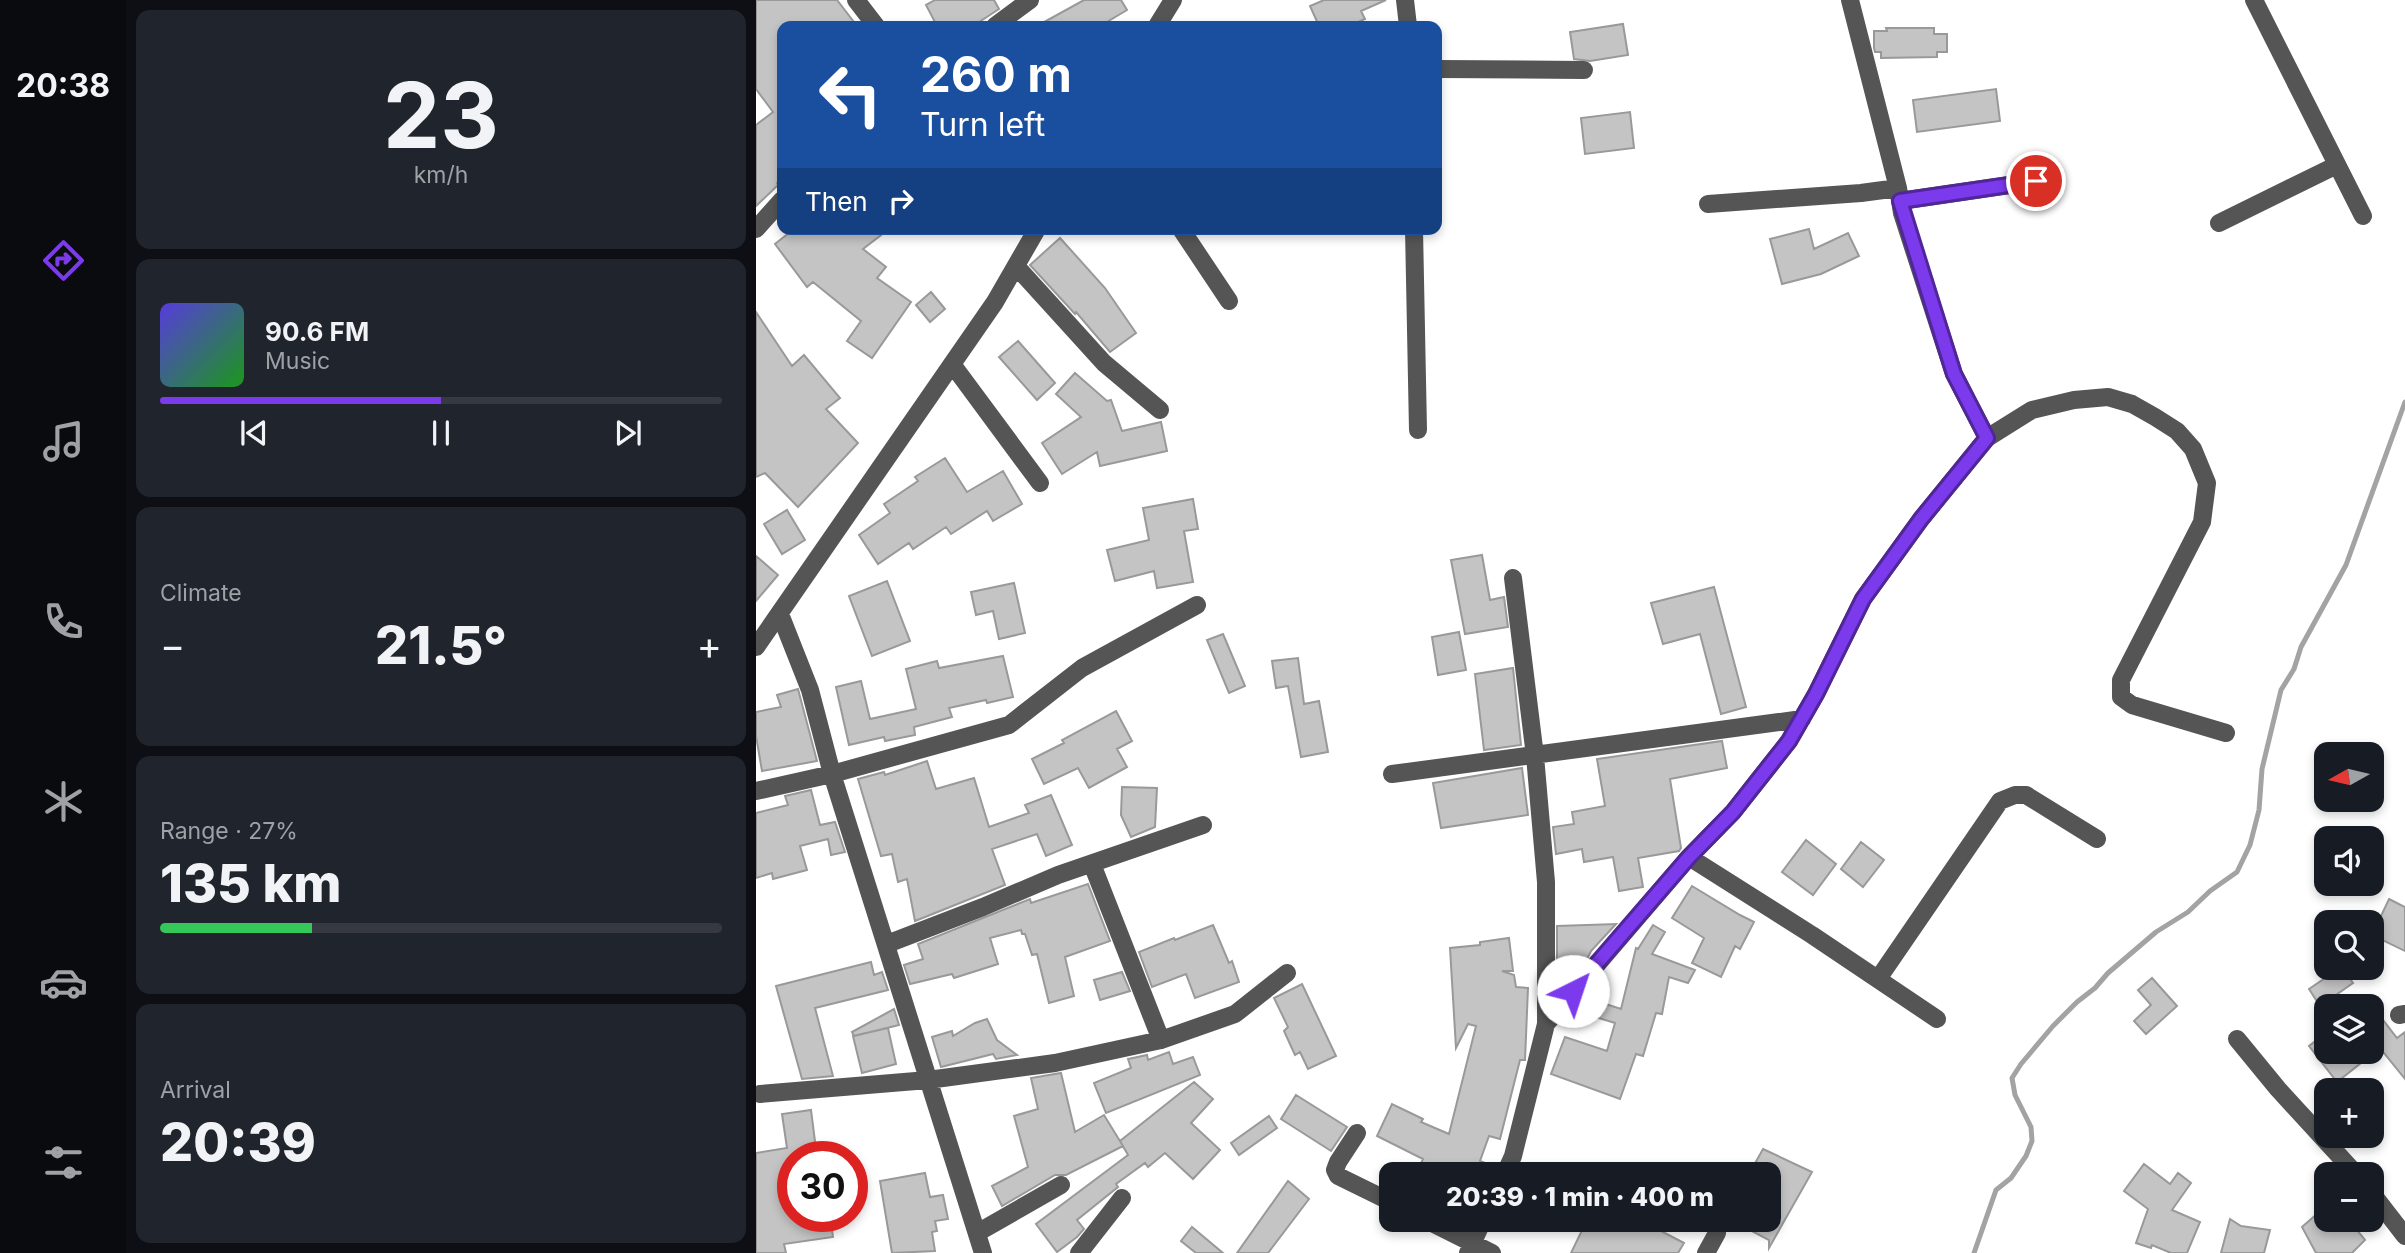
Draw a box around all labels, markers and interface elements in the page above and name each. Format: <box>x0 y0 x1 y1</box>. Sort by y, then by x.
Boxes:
text: 260 m <box>920 45 1072 104</box>
icon: left <box>805 49 896 140</box>
text: 23 <box>383 60 499 170</box>
text: 20:38 <box>16 66 110 105</box>
text: Turn left <box>920 105 1045 144</box>
pin <box>2006 151 2066 211</box>
text: km/h <box>414 161 468 189</box>
icon: arrive <box>2017 162 2055 200</box>
icon: right <box>882 182 920 220</box>
text: Then <box>805 186 868 217</box>
icon: directions <box>39 236 88 285</box>
text: 90.6 FM <box>265 316 369 347</box>
text: Music <box>265 347 330 375</box>
icon: previous <box>235 414 273 452</box>
icon: pause <box>422 414 460 452</box>
icon: next <box>609 414 647 452</box>
icon: music <box>39 417 88 466</box>
text: Climate <box>160 579 242 607</box>
icon: phone <box>39 597 88 646</box>
text: 21.5° <box>375 614 507 677</box>
text: − <box>160 622 185 668</box>
text: + <box>697 622 722 668</box>
north arrow <box>2314 742 2384 812</box>
map controls <box>2314 742 2384 1232</box>
icon: climate <box>39 777 88 826</box>
text: Range · 27% <box>160 817 298 845</box>
button: sound <box>2314 826 2384 896</box>
text: 135 km <box>160 852 341 915</box>
button: search <box>2314 910 2384 980</box>
position arrow <box>1536 954 1610 1028</box>
icon: car <box>39 958 88 1007</box>
button: layers <box>2314 994 2384 1064</box>
text: Arrival <box>160 1076 231 1104</box>
button: + <box>2314 1078 2384 1148</box>
text: 20:39 <box>160 1111 316 1174</box>
icon: filters <box>39 1138 88 1187</box>
speed limit sign: 30 <box>777 1141 868 1232</box>
button: − <box>2314 1162 2384 1232</box>
text: 20:39 · 1 min · 400 m <box>1446 1181 1714 1212</box>

